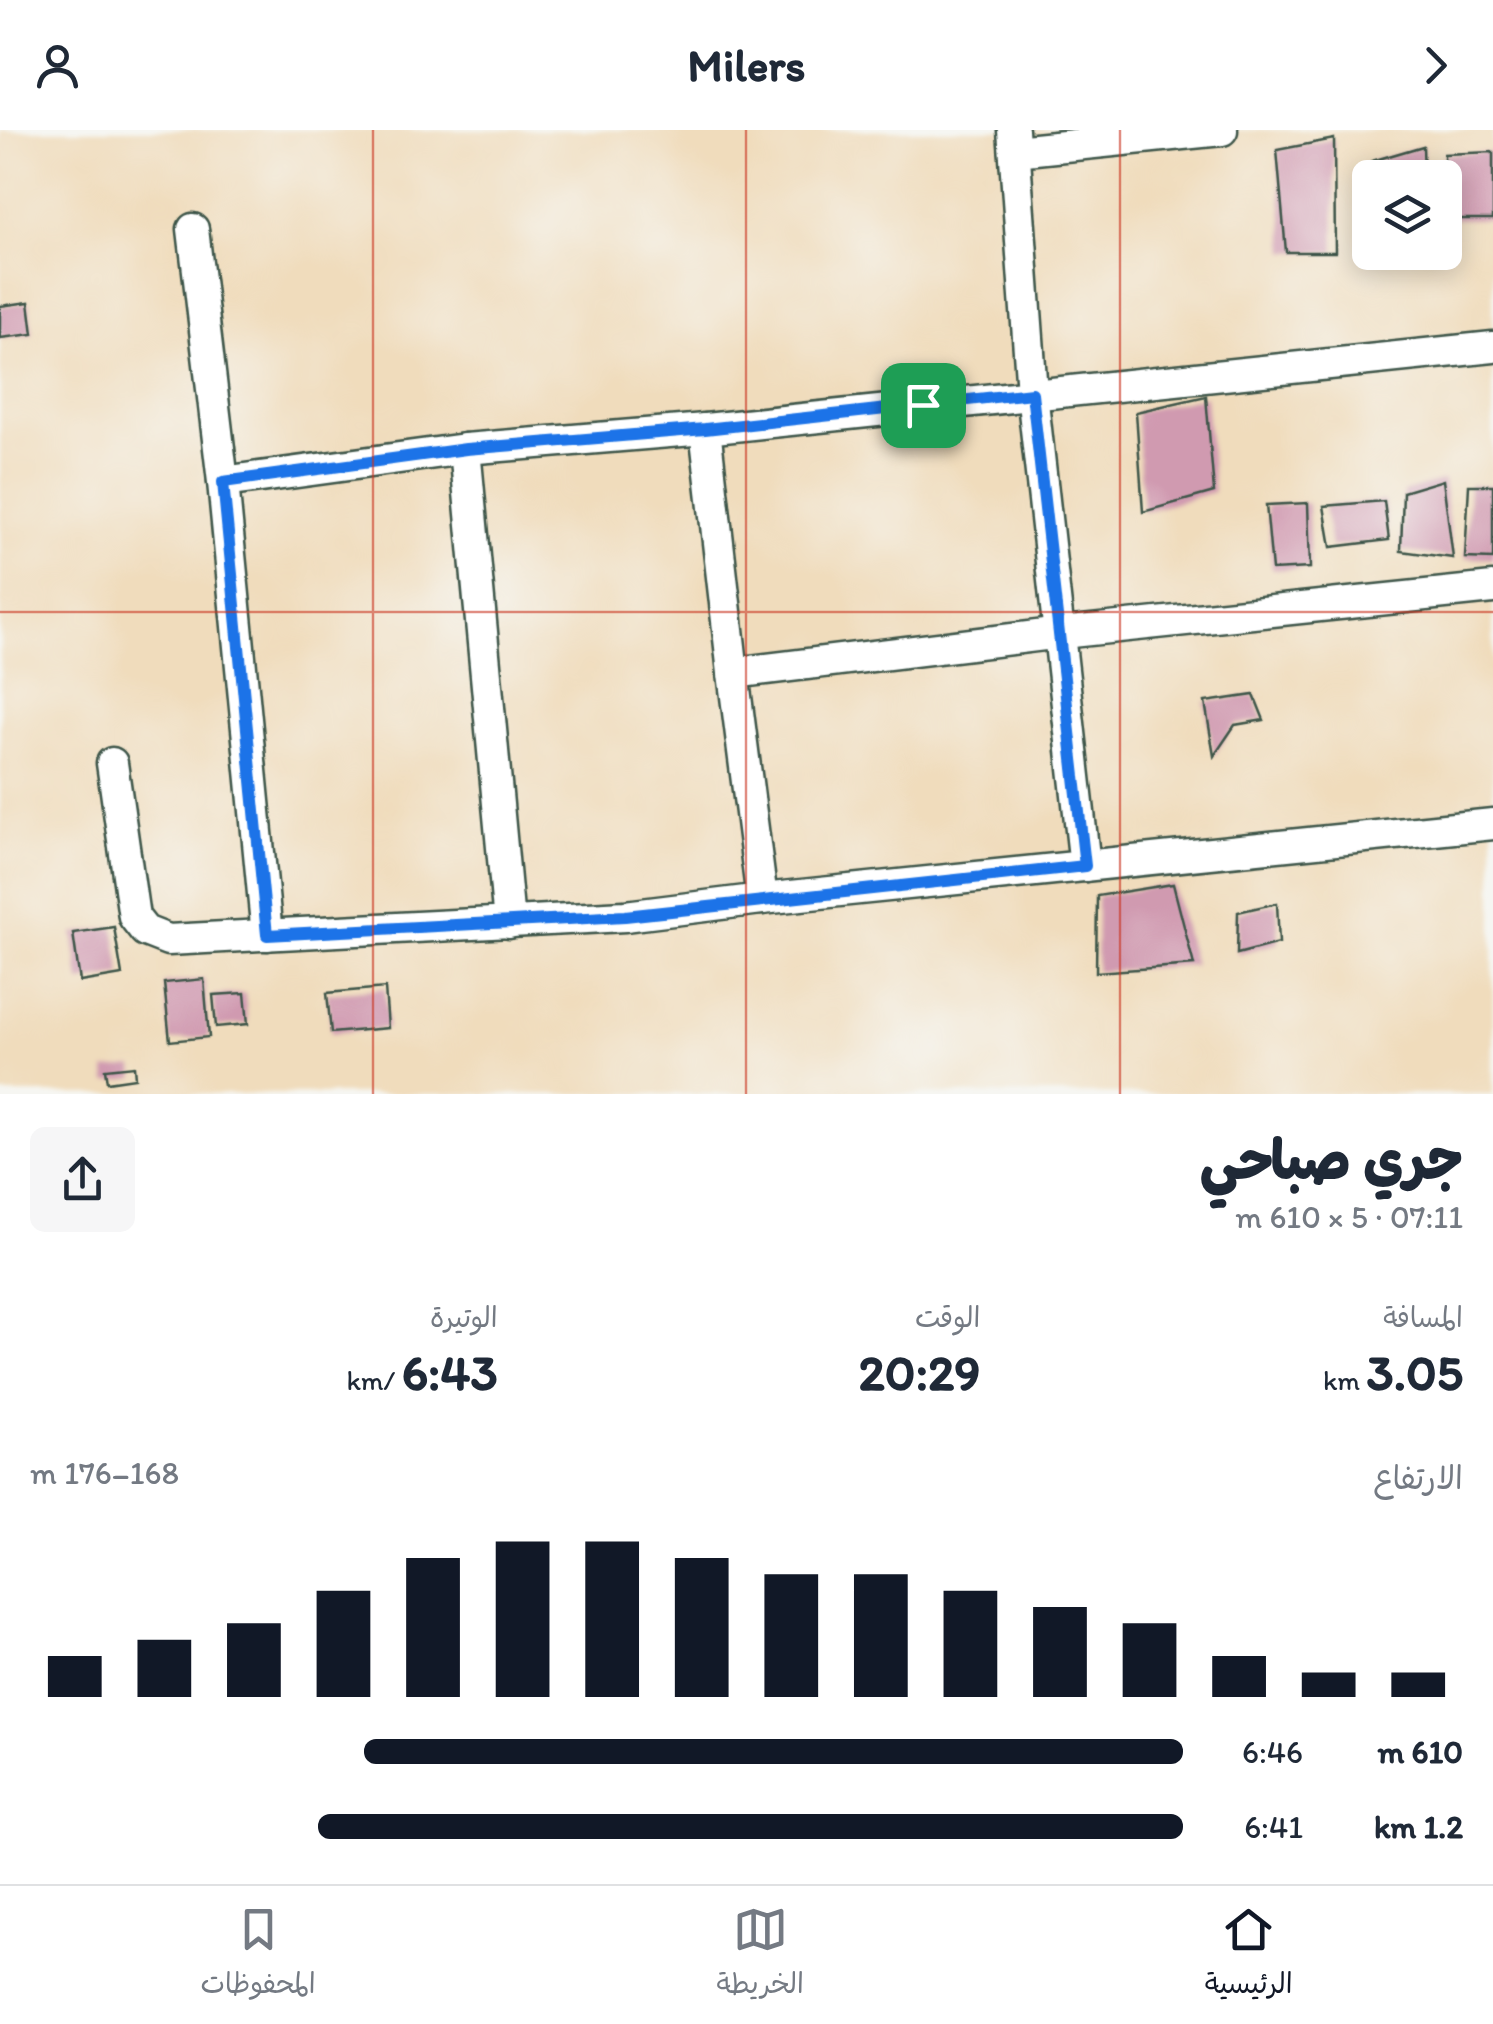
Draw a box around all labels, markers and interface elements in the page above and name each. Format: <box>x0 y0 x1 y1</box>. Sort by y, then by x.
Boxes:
icon: person <box>30 38 85 93</box>
text: Milers <box>687 38 806 92</box>
icon: forward <box>1408 38 1463 93</box>
map controls <box>1352 160 1462 270</box>
button: layers <box>1352 160 1462 270</box>
pin <box>881 363 966 448</box>
icon: arrive <box>896 378 951 433</box>
button: share <box>30 1127 135 1232</box>
text: جري صباحي <box>1200 1127 1463 1193</box>
text: 07:11 · 5 × 610 m <box>1235 1198 1463 1236</box>
text: الوتيرة <box>430 1300 498 1334</box>
text: الوقت <box>915 1300 980 1334</box>
text: المسافة <box>1383 1300 1463 1334</box>
text: 6:43 <box>402 1342 498 1403</box>
text: 20:29 <box>859 1342 980 1403</box>
text: 3.05 <box>1366 1342 1463 1403</box>
text: /km <box>347 1363 402 1397</box>
text: km <box>1323 1363 1366 1397</box>
text: 168–176 m <box>30 1454 179 1492</box>
text: الارتفاع <box>1373 1459 1463 1497</box>
text: 6:46 <box>1242 1733 1303 1771</box>
text: 610 m <box>1377 1733 1463 1771</box>
text: 6:41 <box>1244 1808 1303 1846</box>
text: 1.2 km <box>1374 1808 1463 1846</box>
tab: المحفوظات <box>200 1902 316 2008</box>
tab: الخريطة <box>717 1902 804 2008</box>
tab: الرئيسية <box>1205 1902 1293 2008</box>

